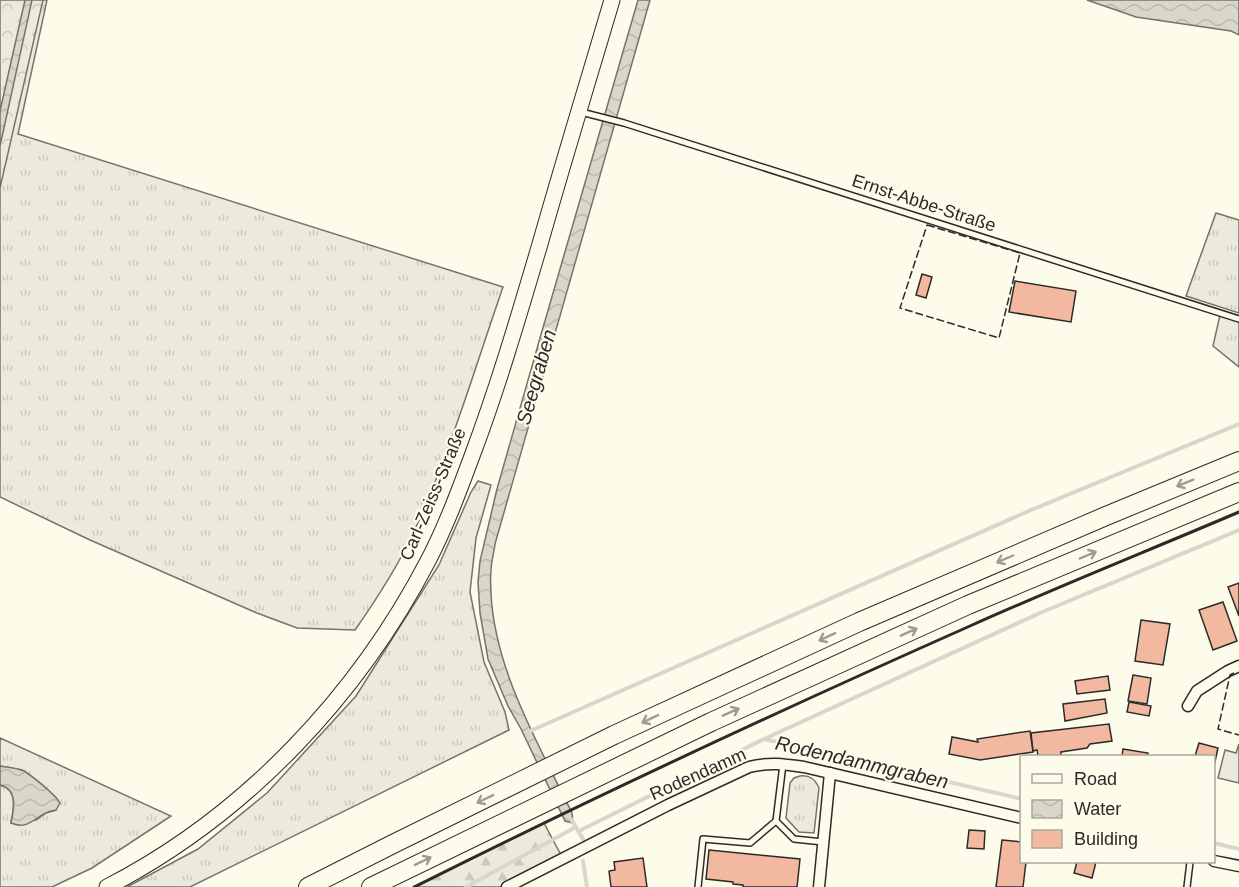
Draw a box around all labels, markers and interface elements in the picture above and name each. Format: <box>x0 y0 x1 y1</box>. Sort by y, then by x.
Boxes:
street label: Ernst-Abbe-Straße <box>850 170 998 236</box>
water label: Seegraben <box>512 327 560 427</box>
street label: Carl-Zeiss-Straße <box>396 425 470 563</box>
one-way arrow <box>1176 478 1195 489</box>
one-way arrow <box>1078 549 1097 560</box>
one-way arrow <box>997 554 1015 565</box>
one-way arrow <box>899 626 917 637</box>
one-way arrow <box>818 632 836 644</box>
one-way arrow <box>722 706 740 718</box>
one-way arrow <box>641 714 659 725</box>
water label: Rodendammgraben <box>773 731 951 793</box>
street label: Rodendamm <box>647 744 749 804</box>
legend <box>1020 755 1215 863</box>
text: Road <box>1074 769 1117 789</box>
one-way arrow <box>476 794 494 805</box>
text: Water <box>1074 799 1121 819</box>
text: Building <box>1074 829 1138 849</box>
one-way arrow <box>414 854 432 866</box>

